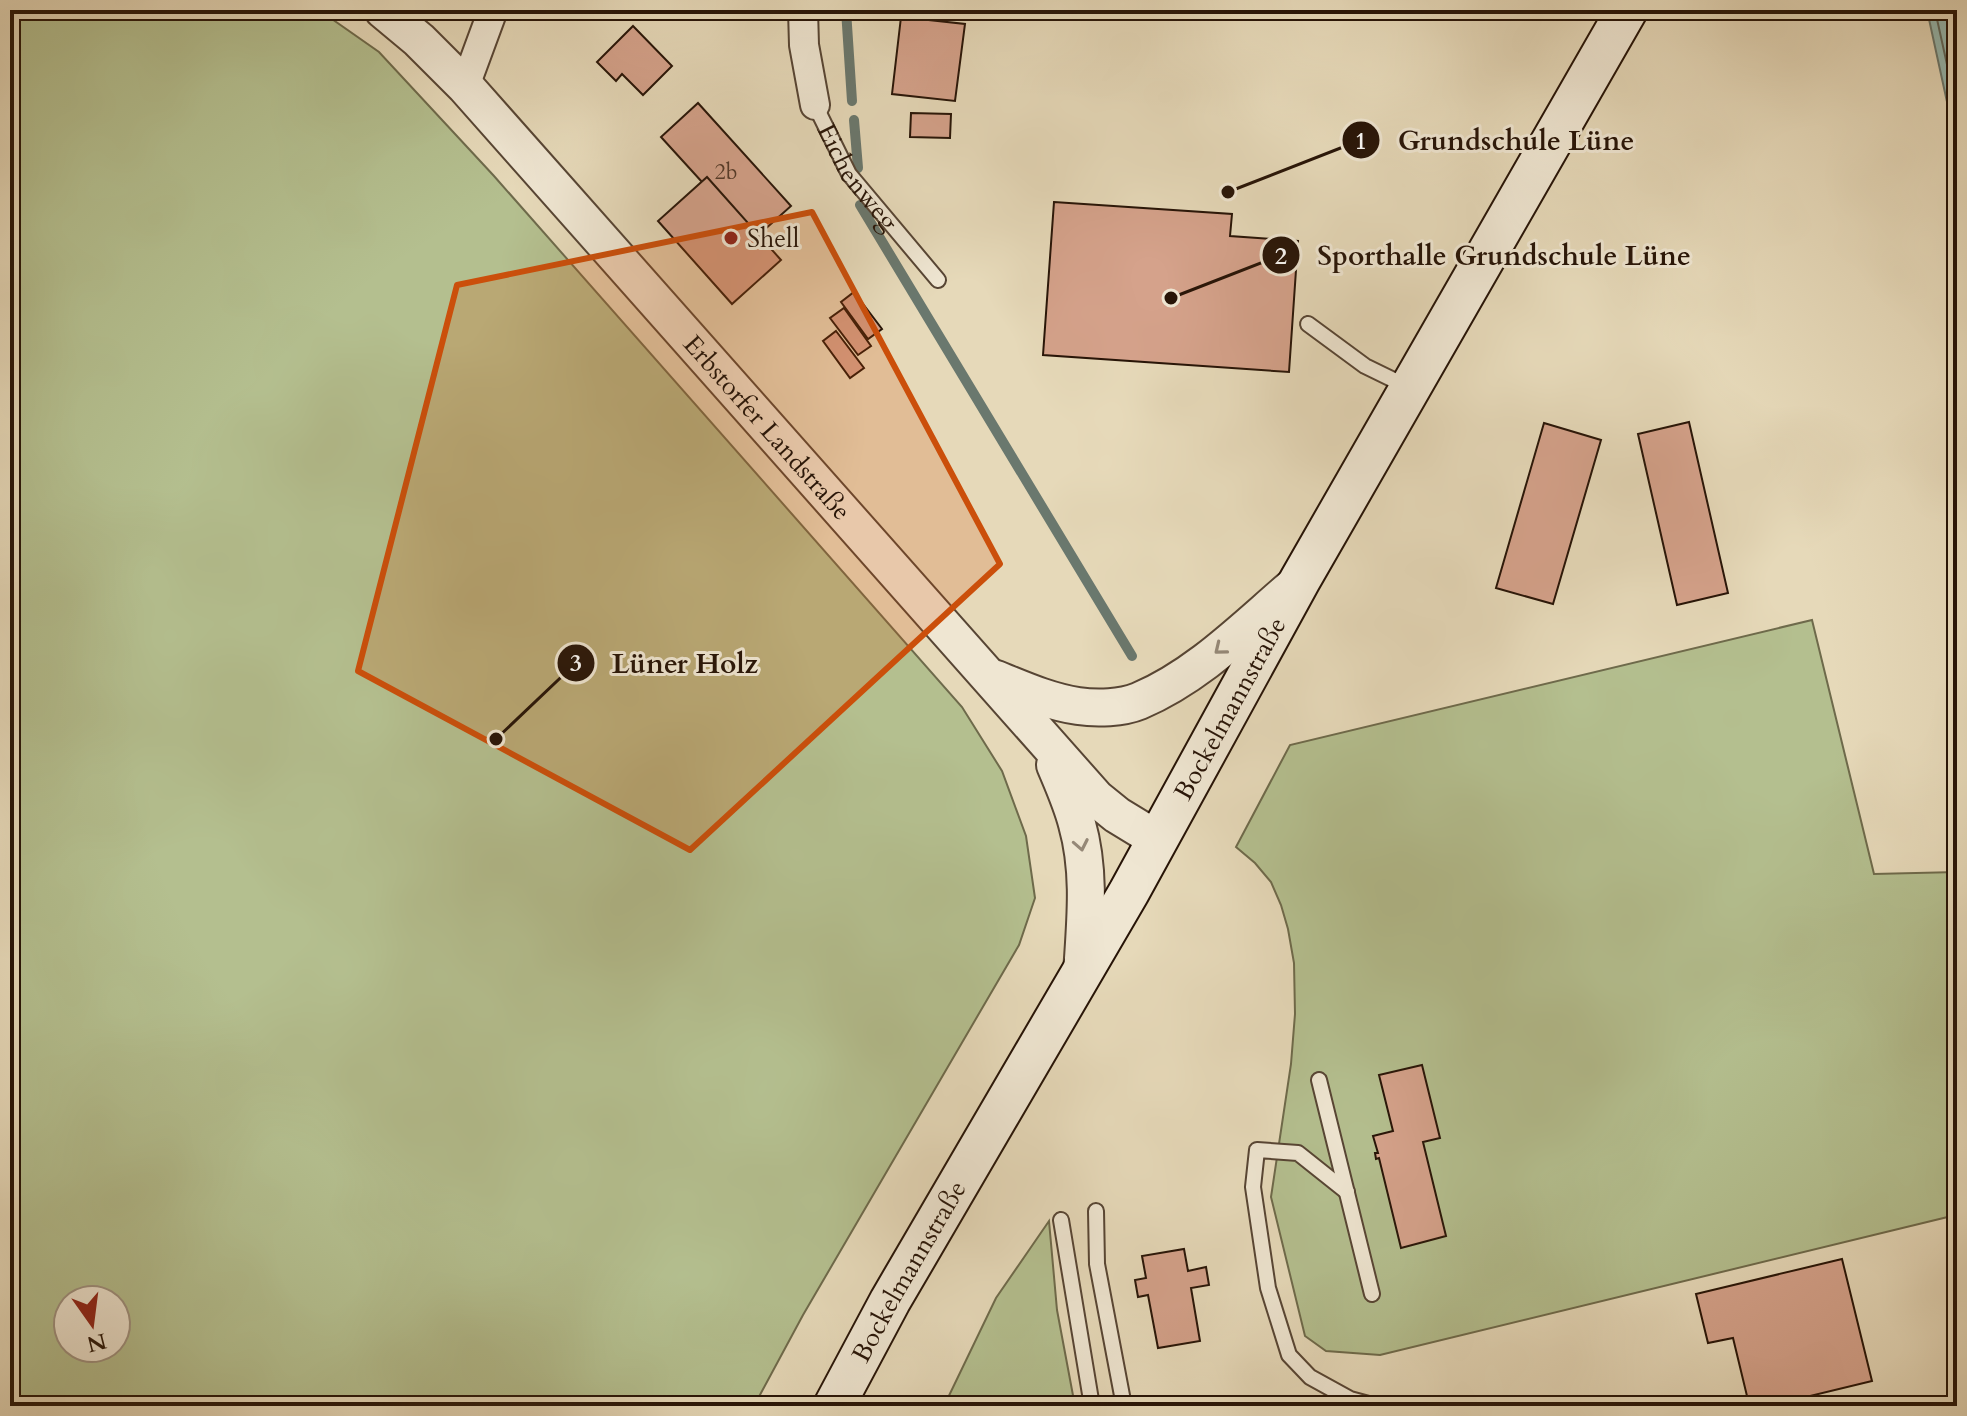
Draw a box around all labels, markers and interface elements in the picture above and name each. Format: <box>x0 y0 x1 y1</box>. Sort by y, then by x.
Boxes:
callout: Grundschule Lüne <box>1341 114 1650 166</box>
street label: Eichenweg <box>809 118 906 239</box>
text: Grundschule Lüne <box>1398 122 1634 160</box>
text: 1 <box>1355 125 1367 158</box>
house number: 2b <box>714 157 738 187</box>
place label: Shell <box>747 221 800 256</box>
marker: Shell <box>722 229 740 247</box>
callout: Sporthalle Grundschule Lüne <box>1261 229 1706 281</box>
text: Sporthalle Grundschule Lüne <box>1317 237 1691 275</box>
text: 2 <box>1275 240 1287 273</box>
street label: Erbstorfer Landstraße <box>676 327 859 528</box>
street label: Bockelmannstraße <box>1166 611 1294 806</box>
callout: Lüner Holz <box>556 637 774 689</box>
one-way arrow <box>1214 639 1229 654</box>
text: Lüner Holz <box>612 645 759 683</box>
text: 3 <box>570 647 582 680</box>
one-way arrow <box>1072 838 1089 852</box>
street label: Bockelmannstraße <box>844 1174 975 1368</box>
north arrow <box>52 1284 132 1364</box>
text: N <box>84 1326 109 1359</box>

